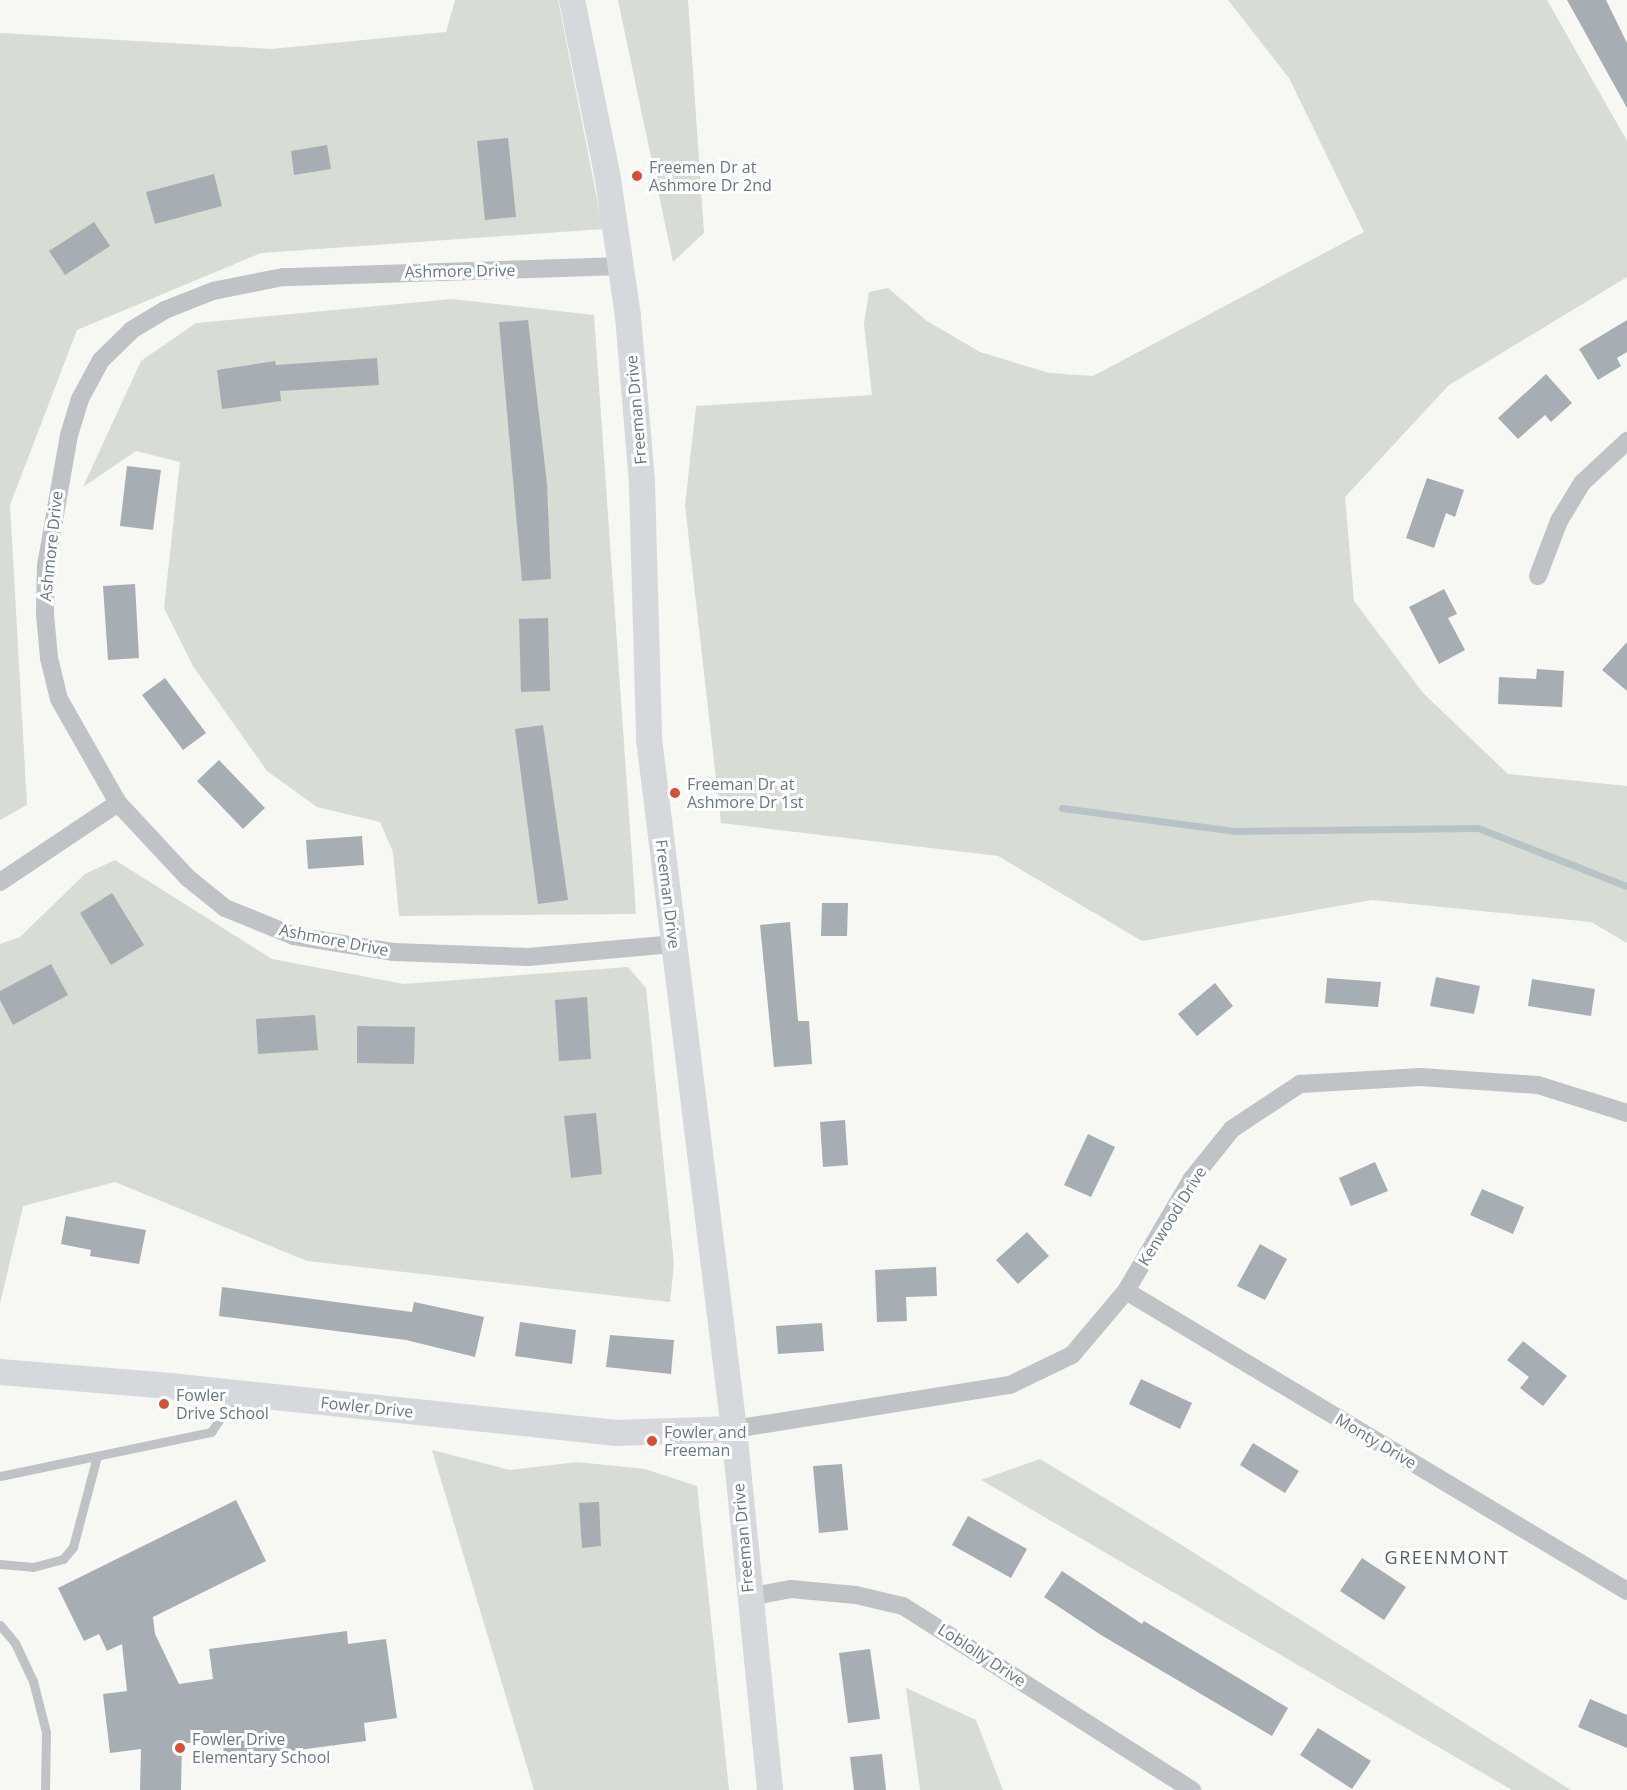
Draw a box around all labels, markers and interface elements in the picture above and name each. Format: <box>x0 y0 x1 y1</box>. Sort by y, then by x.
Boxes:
place label: Freemen Dr at Ashmore Dr 2nd <box>649 157 772 195</box>
marker: Freemen Dr at Ashmore Dr 2nd <box>630 169 644 183</box>
street label: Ashmore Drive <box>404 260 516 282</box>
street label: Freeman Drive <box>622 355 650 465</box>
street label: Ashmore Drive <box>36 490 66 602</box>
place label: Freeman Dr at Ashmore Dr 1st <box>687 774 803 812</box>
marker: Freeman Dr at Ashmore Dr 1st <box>668 786 682 800</box>
street label: Freeman Drive <box>652 838 684 950</box>
street label: Ashmore Drive <box>278 920 390 960</box>
street label: Kenwood Drive <box>1134 1163 1210 1269</box>
place label: Fowler Drive School <box>176 1385 269 1423</box>
street label: Fowler Drive <box>320 1393 414 1421</box>
marker: Fowler Drive School <box>157 1397 171 1411</box>
street label: Monty Drive <box>1332 1409 1420 1473</box>
place label: Fowler and Freeman <box>664 1422 746 1460</box>
marker: Fowler and Freeman <box>645 1434 659 1448</box>
street label: Freeman Drive <box>729 1483 757 1593</box>
district label: GREENMONT <box>1385 1546 1509 1568</box>
street label: Loblolly Drive <box>934 1619 1030 1691</box>
place label: Fowler Drive Elementary School <box>192 1729 330 1767</box>
marker: Fowler Drive Elementary School <box>173 1741 187 1755</box>

